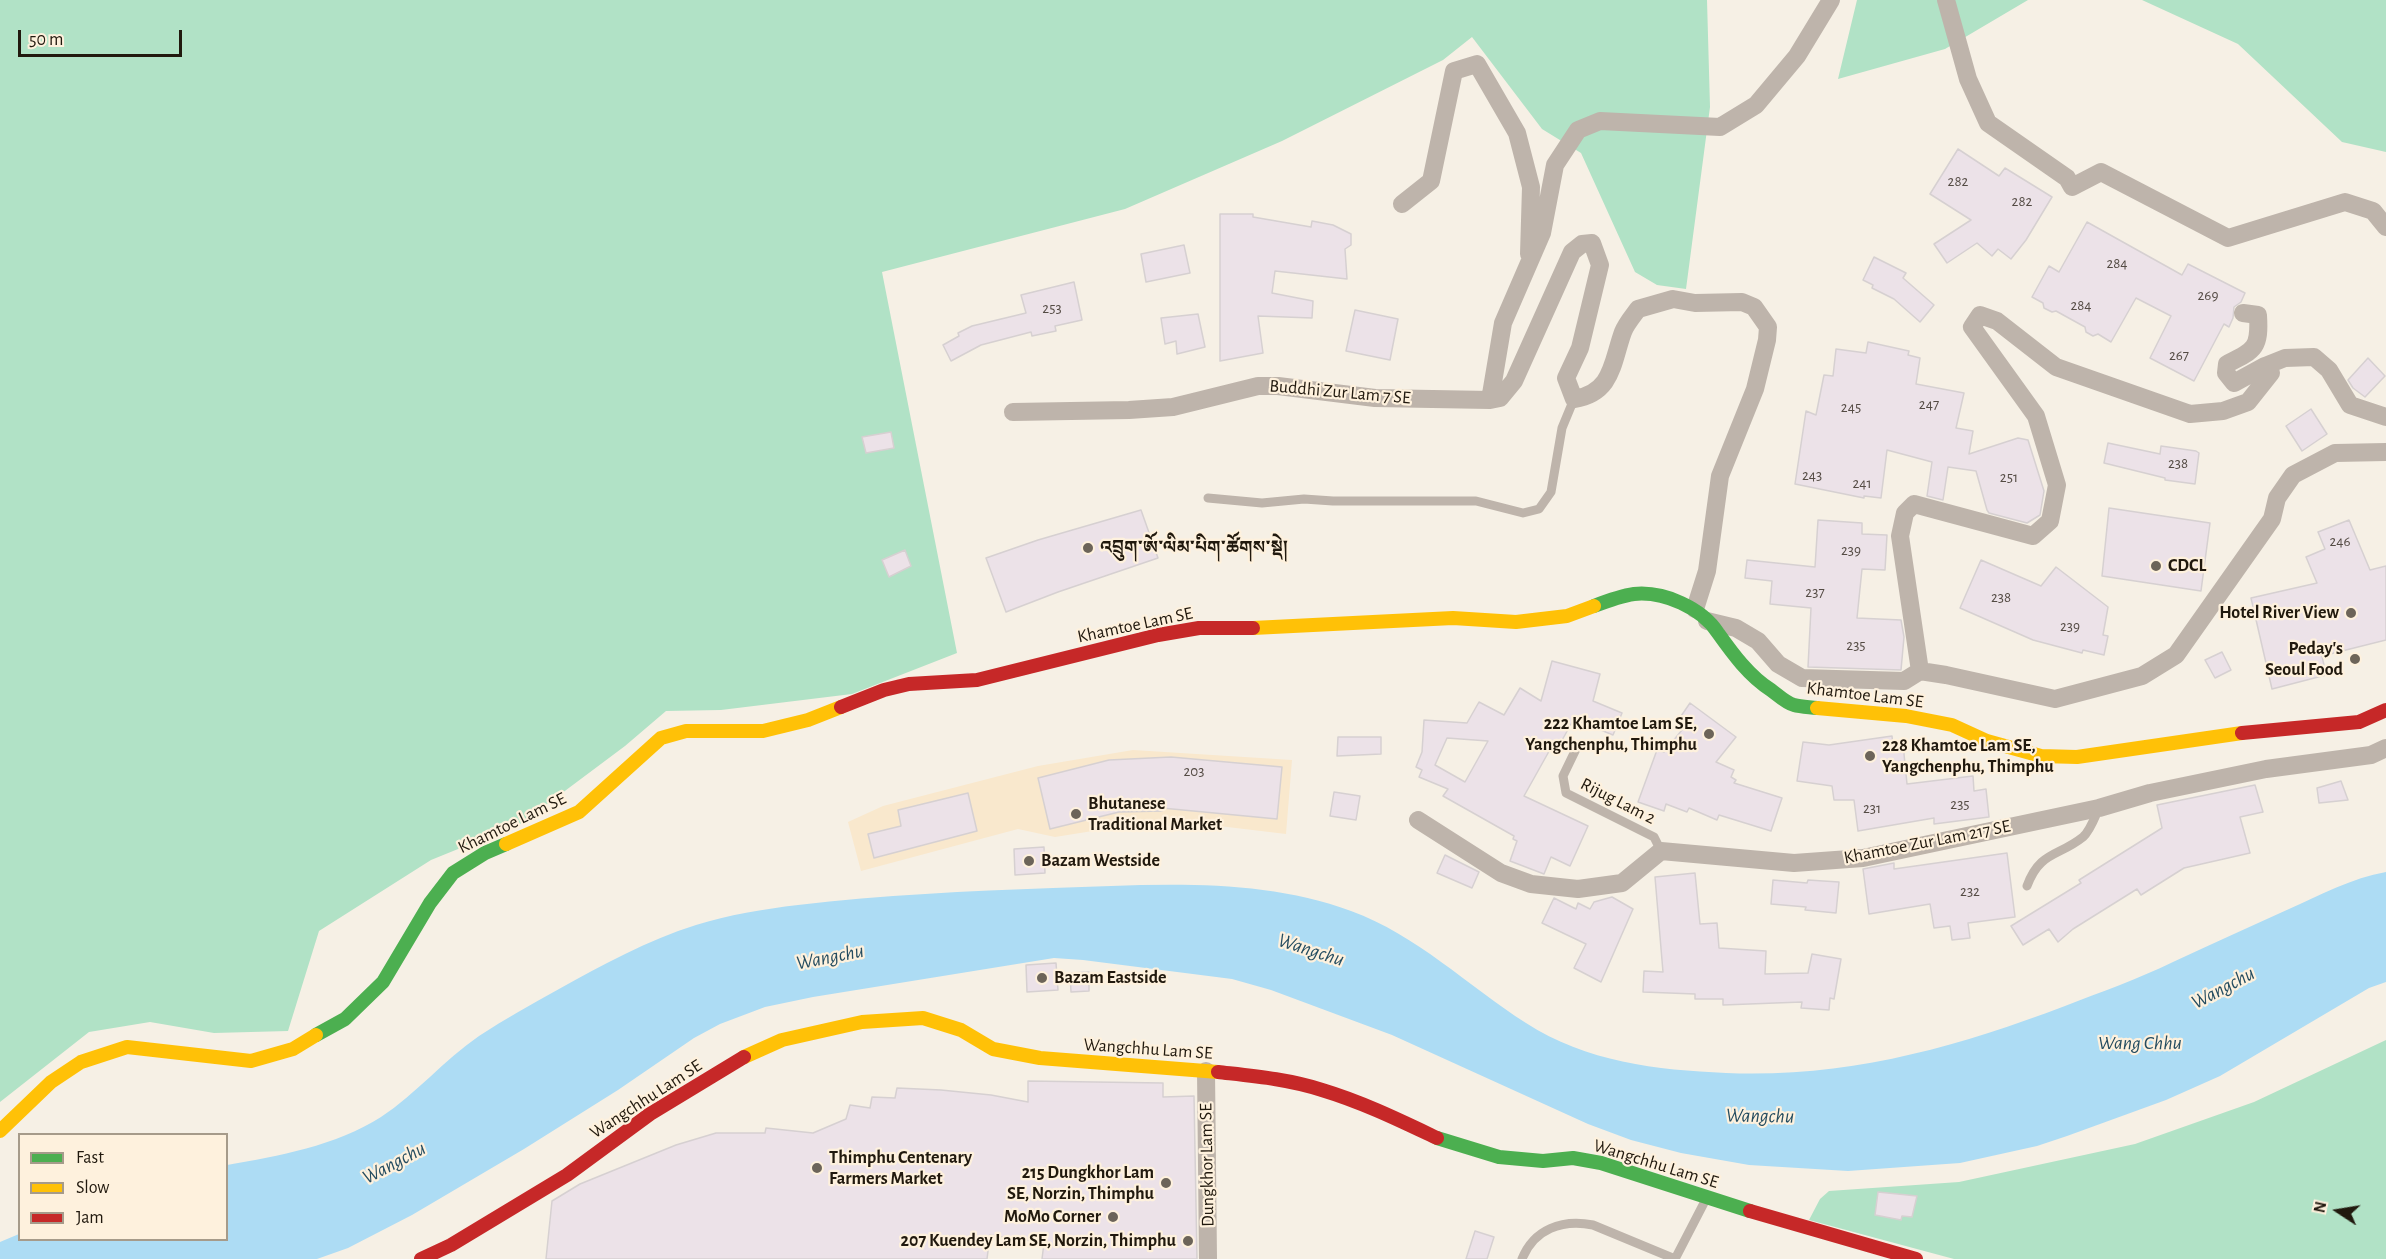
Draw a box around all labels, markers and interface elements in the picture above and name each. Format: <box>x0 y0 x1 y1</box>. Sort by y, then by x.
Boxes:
scale bar <box>21 18 184 56</box>
text: 50 m <box>29 31 63 49</box>
house number: 282 <box>1948 172 1968 190</box>
house number: 282 <box>2012 192 2032 210</box>
house number: 284 <box>2106 254 2128 272</box>
house number: 269 <box>2198 286 2218 304</box>
house number: 284 <box>2070 296 2092 314</box>
house number: 253 <box>1042 299 1062 317</box>
house number: 267 <box>2169 346 2189 364</box>
street label: Buddhi Zur Lam 7 SE <box>1268 375 1412 409</box>
house number: 247 <box>1919 395 1939 413</box>
house number: 245 <box>1841 398 1861 416</box>
house number: 238 <box>2168 454 2188 472</box>
house number: 243 <box>1802 466 1822 484</box>
house number: 251 <box>2000 468 2018 486</box>
house number: 241 <box>1852 474 1872 492</box>
house number: 246 <box>2329 532 2351 550</box>
place label: འབྲུག་ཨོ་ལིམ་པིག་ཚོགས་སྡེ། <box>1100 537 1288 559</box>
marker: འབྲུག་ཨོ་ལིམ་པིག་ཚོགས་སྡེ། <box>1081 541 1095 555</box>
house number: 239 <box>1841 541 1861 559</box>
place label: CDCL <box>2168 555 2206 577</box>
marker: CDCL <box>2149 559 2163 573</box>
house number: 237 <box>1805 583 1825 601</box>
house number: 238 <box>1991 588 2011 606</box>
street label: Khamtoe Lam SE <box>1075 602 1195 648</box>
place label: Hotel River View <box>2219 602 2339 624</box>
marker: Hotel River View <box>2344 606 2358 620</box>
house number: 239 <box>2060 617 2080 635</box>
house number: 235 <box>1846 636 1866 654</box>
place label: Peday's Seoul Food <box>2265 638 2343 680</box>
marker: Peday's Seoul Food <box>2348 652 2362 666</box>
street label: Khamtoe Lam SE <box>1805 677 1925 713</box>
place label: 222 Khamtoe Lam SE, Yangchenphu, Thimphu <box>1525 713 1697 756</box>
marker: 222 Khamtoe Lam SE, Yangchenphu, Thimphu <box>1702 727 1716 741</box>
place label: 228 Khamtoe Lam SE, Yangchenphu, Thimphu <box>1882 735 2054 777</box>
marker: 228 Khamtoe Lam SE, Yangchenphu, Thimphu <box>1863 749 1877 763</box>
house number: 203 <box>1184 762 1204 780</box>
street label: Rijug Lam 2 <box>1577 773 1659 829</box>
street label: Khamtoe Lam SE <box>454 788 570 858</box>
place label: Bhutanese Traditional Market <box>1088 793 1222 836</box>
house number: 235 <box>1950 795 1970 813</box>
house number: 231 <box>1863 799 1881 817</box>
marker: Bhutanese Traditional Market <box>1069 807 1083 821</box>
street label: Khamtoe Zur Lam 217 SE <box>1842 815 2012 869</box>
place label: Bazam Westside <box>1041 850 1160 872</box>
marker: Bazam Westside <box>1022 854 1036 868</box>
house number: 232 <box>1960 882 1980 900</box>
water label: Wangchu <box>1275 928 1347 972</box>
water label: Wangchu <box>794 939 866 975</box>
water label: Wangchu <box>2187 961 2259 1015</box>
place label: Bazam Eastside <box>1054 967 1167 989</box>
marker: Bazam Eastside <box>1035 971 1049 985</box>
water label: Wang Chhu <box>2098 1031 2182 1055</box>
street label: Wangchhu Lam SE <box>1083 1034 1213 1064</box>
street label: Wangchhu Lam SE <box>586 1055 706 1143</box>
street label: Dungkhor Lam SE <box>1195 1103 1219 1227</box>
water label: Wangchu <box>1726 1103 1794 1129</box>
legend <box>18 1133 228 1241</box>
street label: Wangchhu Lam SE <box>1591 1135 1721 1193</box>
water label: Wangchu <box>358 1136 430 1190</box>
place label: Thimphu Centenary Farmers Market <box>829 1147 972 1190</box>
text: Fast <box>76 1149 104 1167</box>
marker: Thimphu Centenary Farmers Market <box>810 1161 824 1175</box>
place label: 215 Dungkhor Lam SE, Norzin, Thimphu <box>1007 1162 1154 1204</box>
marker: 215 Dungkhor Lam SE, Norzin, Thimphu <box>1159 1176 1173 1190</box>
text: Slow <box>76 1179 109 1197</box>
north arrow <box>2308 1181 2368 1241</box>
text: N <box>2311 1200 2329 1214</box>
place label: MoMo Corner <box>1004 1206 1101 1228</box>
text: Jam <box>76 1209 104 1227</box>
marker: MoMo Corner <box>1106 1210 1120 1224</box>
place label: 207 Kuendey Lam SE, Norzin, Thimphu <box>901 1230 1176 1252</box>
marker: 207 Kuendey Lam SE, Norzin, Thimphu <box>1181 1234 1195 1248</box>

